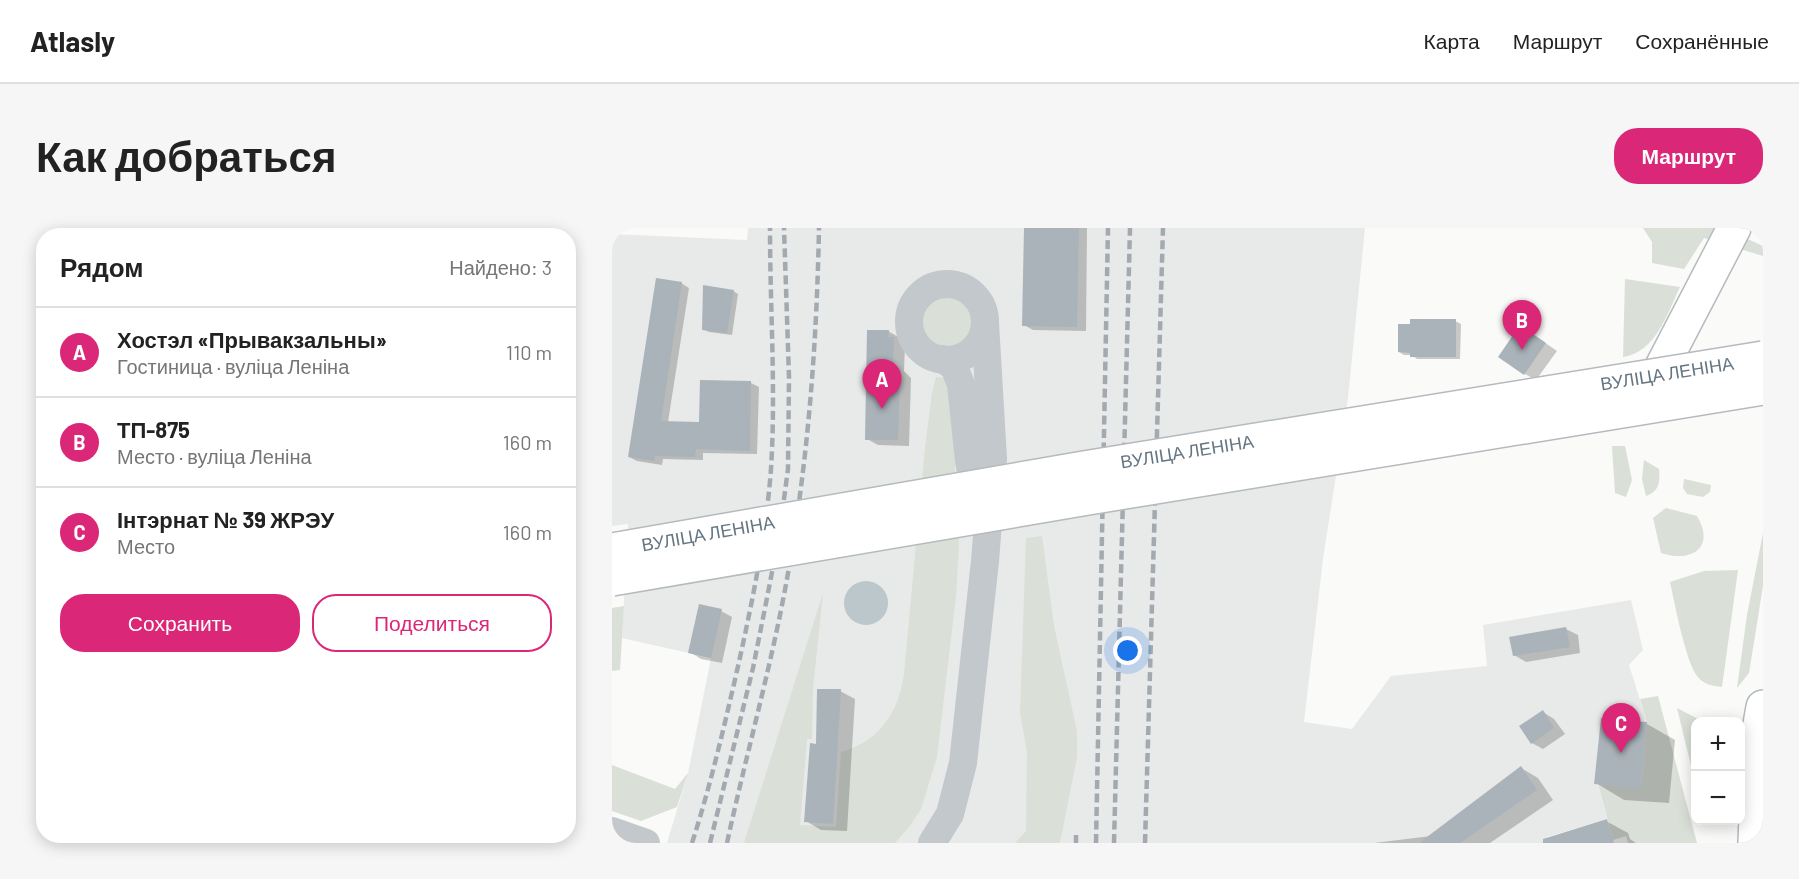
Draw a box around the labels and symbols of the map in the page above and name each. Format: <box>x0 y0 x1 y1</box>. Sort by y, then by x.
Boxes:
pin: B <box>1502 300 1542 350</box>
street label: ВУЛІЦА ЛЕНІНА <box>1599 352 1735 394</box>
pin: A <box>862 360 902 409</box>
street label: ВУЛІЦА ЛЕНІНА <box>1119 430 1255 472</box>
street label: ВУЛІЦА ЛЕНІНА <box>640 510 776 556</box>
your location <box>1113 636 1142 665</box>
pin: C <box>1602 704 1640 753</box>

